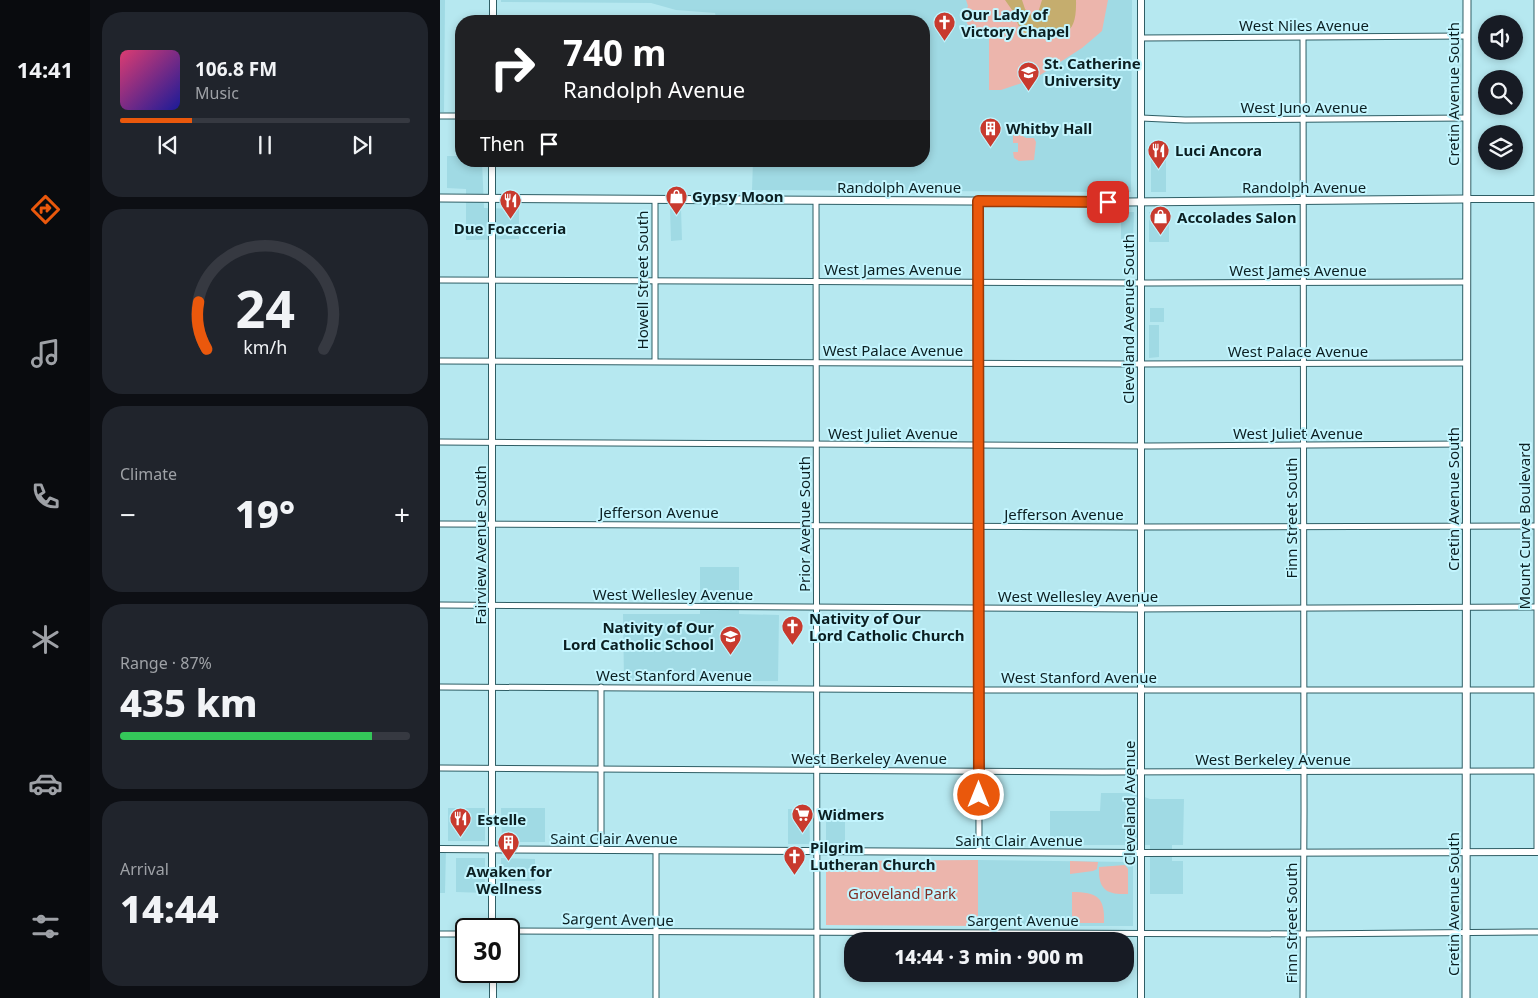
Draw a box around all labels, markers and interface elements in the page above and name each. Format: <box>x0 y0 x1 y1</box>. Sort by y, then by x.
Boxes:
place label: Our Lady of Victory Chapel <box>961 4 1069 41</box>
church icon: Our Lady of Victory Chapel <box>933 11 957 42</box>
street label: West Niles Avenue <box>1239 15 1369 35</box>
map controls <box>1478 15 1523 170</box>
button: sound <box>1478 15 1523 60</box>
street label: Cretin Avenue South <box>1443 22 1463 166</box>
text: 740 m <box>563 29 666 76</box>
icon: right <box>480 35 545 100</box>
place label: St. Catherine University <box>1044 53 1141 90</box>
text: 14:41 <box>17 54 73 84</box>
text: 106.8 FM <box>195 56 277 82</box>
school or university icon: St. Catherine University <box>1016 60 1040 91</box>
button: search <box>1478 70 1523 115</box>
text: Randolph Avenue <box>563 74 745 104</box>
text: Music <box>195 82 239 104</box>
street label: West Juno Avenue <box>1241 97 1367 117</box>
building icon: Whitby Hall <box>978 116 1002 147</box>
place label: Whitby Hall <box>1006 118 1092 138</box>
button: layers <box>1478 125 1523 170</box>
icon: arrive <box>535 130 563 158</box>
icon: previous <box>154 131 182 159</box>
icon: pause <box>251 131 279 159</box>
icon: next <box>348 131 376 159</box>
text: Then <box>480 131 525 157</box>
restaurant icon: Luci Ancora <box>1147 138 1171 169</box>
place label: Luci Ancora <box>1175 140 1262 160</box>
street label: Randolph Avenue <box>837 177 961 197</box>
street label: Randolph Avenue <box>1242 177 1366 197</box>
pin <box>1087 181 1129 223</box>
shop icon: Gypsy Moon <box>664 184 688 215</box>
place label: Gypsy Moon <box>692 186 784 206</box>
restaurant icon: Due Focacceria <box>498 188 522 219</box>
icon: arrive <box>1094 188 1122 216</box>
icon: directions <box>28 192 63 227</box>
shop icon: Accolades Salon <box>1149 205 1173 236</box>
place label: Accolades Salon <box>1177 207 1296 227</box>
street label: Howell Street South <box>632 211 652 349</box>
place label: Due Focacceria <box>454 218 566 238</box>
street label: Cleveland Avenue South <box>1118 234 1138 404</box>
street label: West James Avenue <box>824 259 962 279</box>
street label: West James Avenue <box>1229 260 1367 280</box>
text: 24 <box>235 272 295 343</box>
text: km/h <box>243 335 287 359</box>
icon: music <box>28 336 63 371</box>
street label: West Palace Avenue <box>823 340 963 360</box>
street label: West Palace Avenue <box>1228 341 1368 361</box>
street label: West Juliet Avenue <box>828 423 958 443</box>
street label: West Juliet Avenue <box>1233 423 1363 443</box>
street label: Cretin Avenue South <box>1443 427 1463 571</box>
street label: Mount Curve Boulevard <box>1514 443 1534 609</box>
street label: Prior Avenue South <box>794 456 814 592</box>
street label: Finn Street South <box>1281 457 1301 579</box>
text: Climate <box>120 463 177 485</box>
street label: Fairview Avenue South <box>470 465 490 625</box>
icon: phone <box>28 479 63 514</box>
text: 19° <box>235 487 295 539</box>
text: − <box>120 495 136 533</box>
text: + <box>394 495 410 533</box>
street label: Jefferson Avenue <box>597 502 719 522</box>
street label: Jefferson Avenue <box>1002 504 1124 524</box>
street label: West Wellesley Avenue <box>593 584 753 604</box>
street label: West Wellesley Avenue <box>998 586 1158 606</box>
place label: Nativity of Our Lord Catholic Church <box>809 608 964 645</box>
church icon: Nativity of Our Lord Catholic Church <box>781 615 805 646</box>
place label: Nativity of Our Lord Catholic School <box>563 617 714 654</box>
icon: climate <box>28 622 63 657</box>
school or university icon: Nativity of Our Lord Catholic School <box>718 624 742 655</box>
text: Range · 87% <box>120 652 212 674</box>
street label: West Stanford Avenue <box>596 665 752 685</box>
street label: West Stanford Avenue <box>1001 667 1157 687</box>
text: 435 km <box>120 676 258 728</box>
street label: Cleveland Avenue <box>1119 741 1139 865</box>
street label: West Berkeley Avenue <box>791 748 947 768</box>
street label: West Berkeley Avenue <box>1195 749 1351 769</box>
icon: car <box>28 766 63 801</box>
position arrow <box>952 768 1004 820</box>
supermarket icon: Widmers <box>790 802 814 833</box>
place label: Widmers <box>818 804 884 824</box>
restaurant icon: Estelle <box>449 807 473 838</box>
place label: Estelle <box>477 809 526 829</box>
street label: Saint Clair Avenue <box>550 828 678 848</box>
street label: Saint Clair Avenue <box>955 830 1083 850</box>
building icon: Awaken for Wellness <box>497 831 521 862</box>
street label: Cretin Avenue South <box>1443 832 1463 976</box>
place label: Pilgrim Lutheran Church <box>810 837 935 874</box>
church icon: Pilgrim Lutheran Church <box>782 844 806 875</box>
text: Arrival <box>120 858 169 880</box>
place label: Awaken for Wellness <box>466 861 552 898</box>
street label: Finn Street South <box>1281 862 1301 984</box>
text: 14:44 <box>120 882 219 934</box>
park label: Groveland Park <box>848 883 956 903</box>
street label: Sargent Avenue <box>562 908 674 930</box>
icon: filters <box>28 909 63 944</box>
street label: Sargent Avenue <box>967 910 1079 930</box>
speed limit sign: 30 <box>455 918 520 983</box>
text: 14:44 · 3 min · 900 m <box>894 944 1084 970</box>

